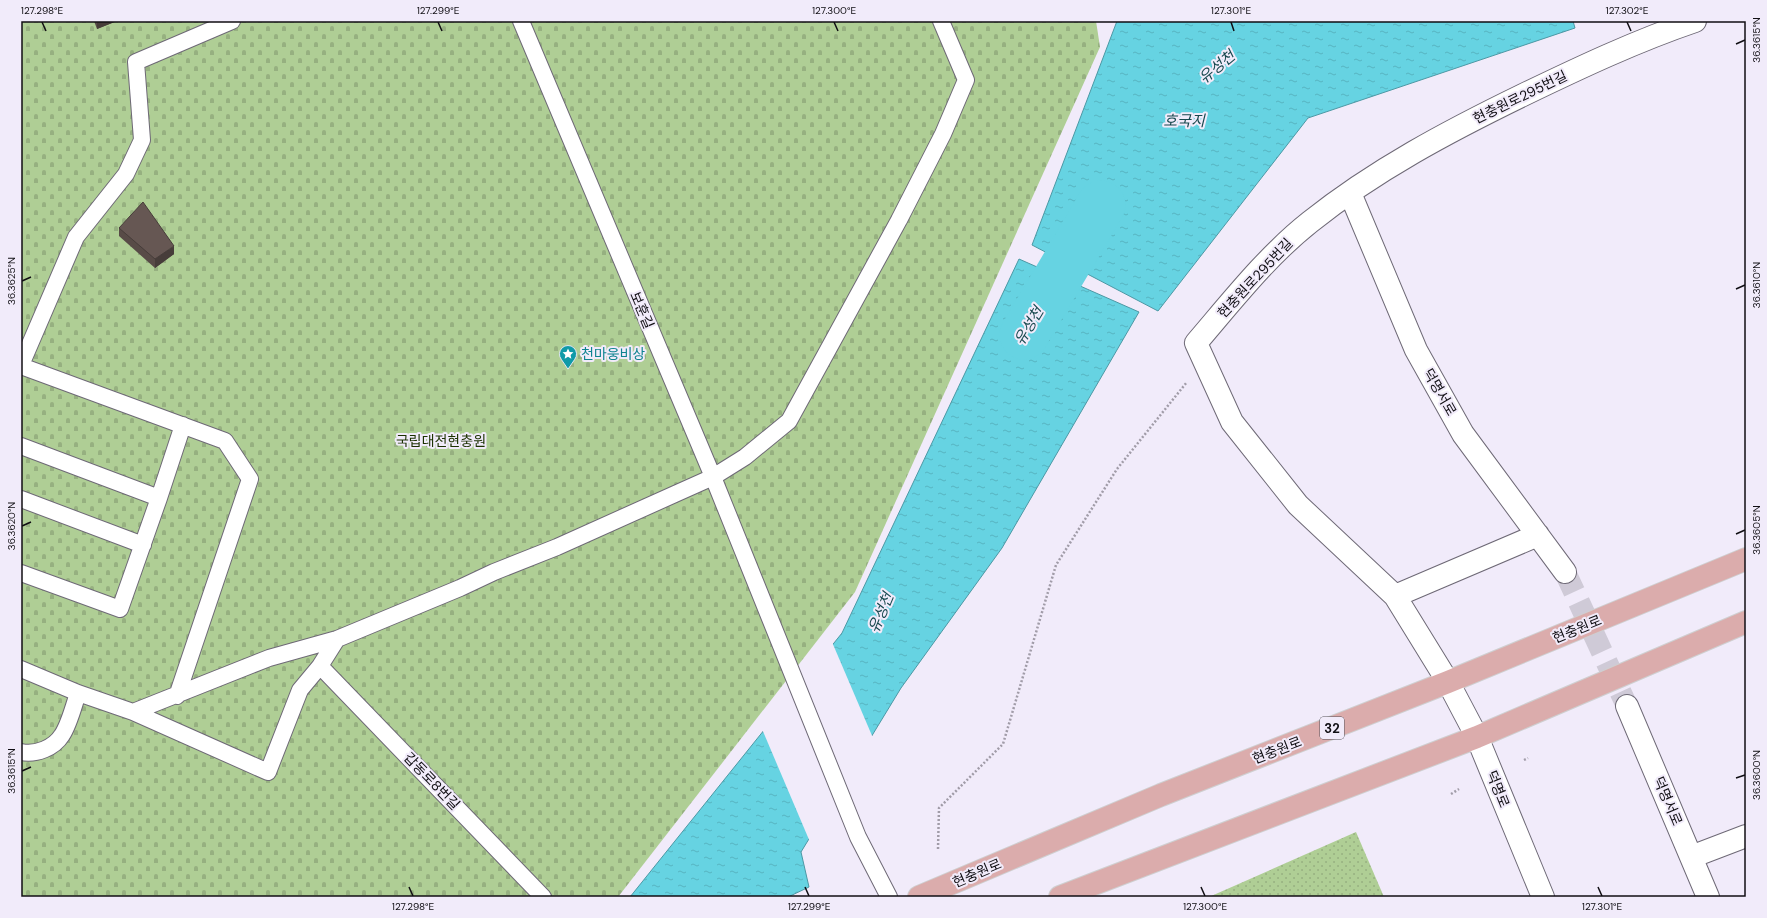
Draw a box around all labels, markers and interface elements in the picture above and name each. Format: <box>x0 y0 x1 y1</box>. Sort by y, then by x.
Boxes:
text: 127.298°E <box>21 4 64 17</box>
text: 127.299°E <box>417 4 460 17</box>
text: 127.300°E <box>812 4 856 17</box>
text: 127.301°E <box>1211 4 1252 17</box>
text: 127.302°E <box>1606 4 1649 17</box>
text: 36.3615°N <box>1750 17 1763 63</box>
water label: 유성천 <box>1195 45 1241 88</box>
street label: 현충원로295번길 <box>1470 66 1570 128</box>
water label: 호국지 <box>1163 111 1206 131</box>
street label: 현충원로295번길 <box>1213 234 1297 322</box>
text: 36.3625°N <box>5 257 18 305</box>
text: 36.3610°N <box>1750 262 1763 308</box>
street label: 보훈길 <box>626 289 658 331</box>
water label: 유성천 <box>1010 301 1049 349</box>
place icon: 천마웅비상 <box>558 344 578 369</box>
place label: 천마웅비상 <box>581 345 646 363</box>
street label: 덕명서로 <box>1419 365 1461 419</box>
park label: 국립대전현충원 <box>396 432 486 450</box>
text: 36.3620°N <box>5 502 18 550</box>
text: 36.3605°N <box>1750 505 1763 555</box>
water label: 유성천 <box>864 588 899 636</box>
street label: 현충원로 <box>1550 611 1604 647</box>
road number: 32 <box>1320 717 1344 739</box>
street label: 현충원로 <box>1250 732 1304 768</box>
text: 36.3615°N <box>5 748 18 794</box>
street label: 갑동로8번길 <box>400 749 464 813</box>
text: 36.3600°N <box>1750 750 1763 800</box>
street label: 덕명로 <box>1482 768 1514 810</box>
street label: 덕명서로 <box>1650 774 1686 828</box>
street label: 현충원로 <box>950 855 1004 891</box>
text: 127.298°E <box>392 900 435 913</box>
text: 127.299°E <box>788 900 831 913</box>
text: 127.300°E <box>1183 900 1227 913</box>
text: 127.301°E <box>1582 900 1623 913</box>

